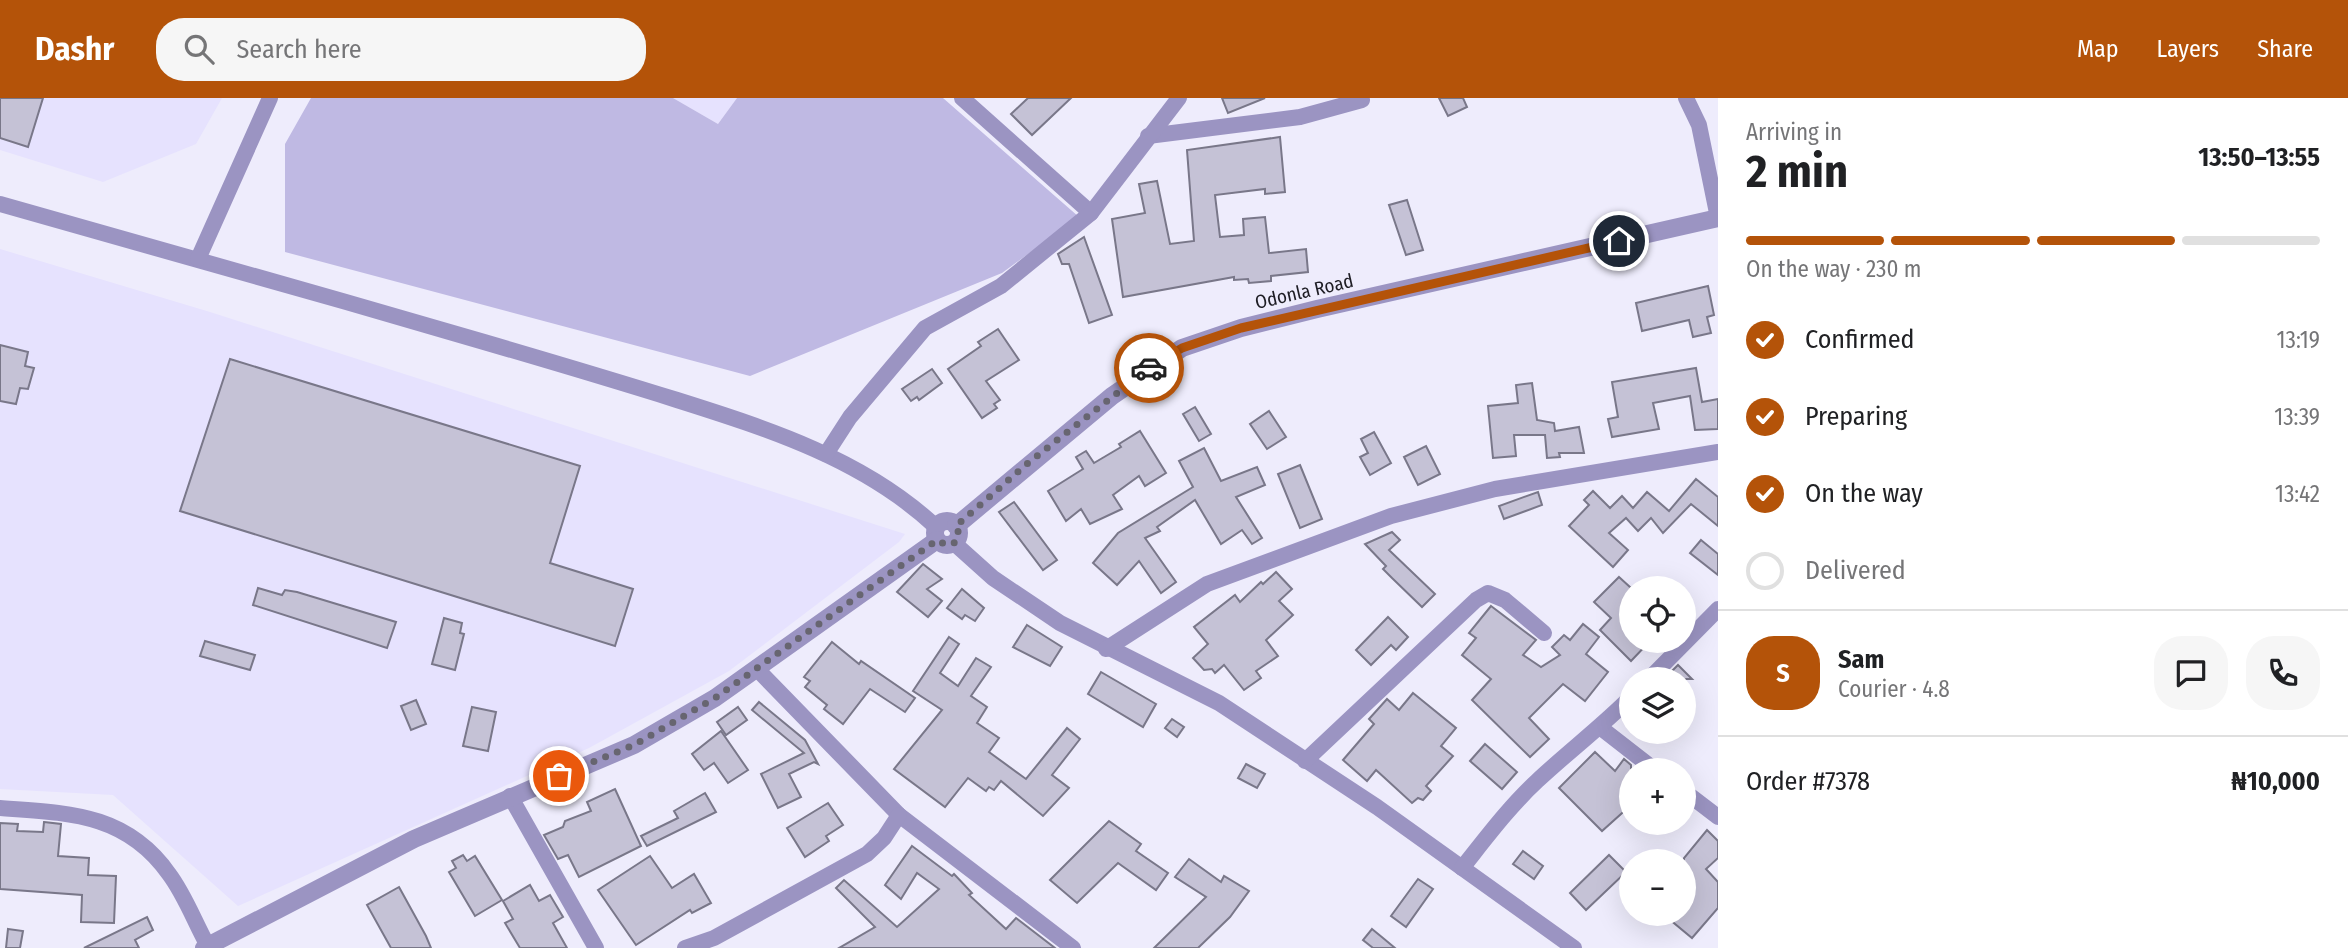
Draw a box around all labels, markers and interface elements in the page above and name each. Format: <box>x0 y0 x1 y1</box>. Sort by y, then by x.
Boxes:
search box <box>156 18 646 81</box>
text: Dashr <box>35 29 114 69</box>
icon: search <box>180 30 218 68</box>
text: Search here <box>236 34 362 65</box>
text: Map <box>2077 35 2119 63</box>
text: Layers <box>2157 35 2219 63</box>
text: Share <box>2257 35 2313 63</box>
text: Arriving in <box>1746 118 1842 146</box>
text: 13:50–13:55 <box>2198 142 2320 173</box>
text: 2 min <box>1746 144 1848 199</box>
pin <box>1589 211 1649 271</box>
icon: home <box>1600 222 1638 260</box>
text: On the way · 230 m <box>1746 255 1922 283</box>
street label: Odonla Road <box>1253 269 1356 314</box>
icon: check <box>1746 321 1784 359</box>
text: Confirmed <box>1805 324 1915 355</box>
text: 13:19 <box>2277 326 2320 354</box>
courier <box>1114 333 1184 403</box>
icon: car <box>1130 349 1168 387</box>
icon: check <box>1746 398 1784 436</box>
text: Preparing <box>1805 401 1907 432</box>
text: 13:39 <box>2274 403 2320 431</box>
icon: check <box>1746 475 1784 513</box>
text: On the way <box>1805 478 1923 509</box>
text: 13:42 <box>2275 480 2320 508</box>
text: Delivered <box>1805 555 1906 586</box>
map controls <box>1619 576 1696 926</box>
button: locate <box>1619 576 1696 653</box>
button: chat <box>2154 636 2228 710</box>
button: phone <box>2246 636 2320 710</box>
text: Sam <box>1838 644 1884 675</box>
text: S <box>1776 658 1790 689</box>
button: layers <box>1619 667 1696 744</box>
text: Courier · 4.8 <box>1838 675 1950 703</box>
pin <box>529 746 589 806</box>
icon: bag <box>540 757 578 795</box>
button: + <box>1619 758 1696 835</box>
text: Order #7378 <box>1746 766 1870 797</box>
text: ₦10,000 <box>2231 766 2320 797</box>
button: − <box>1619 849 1696 926</box>

